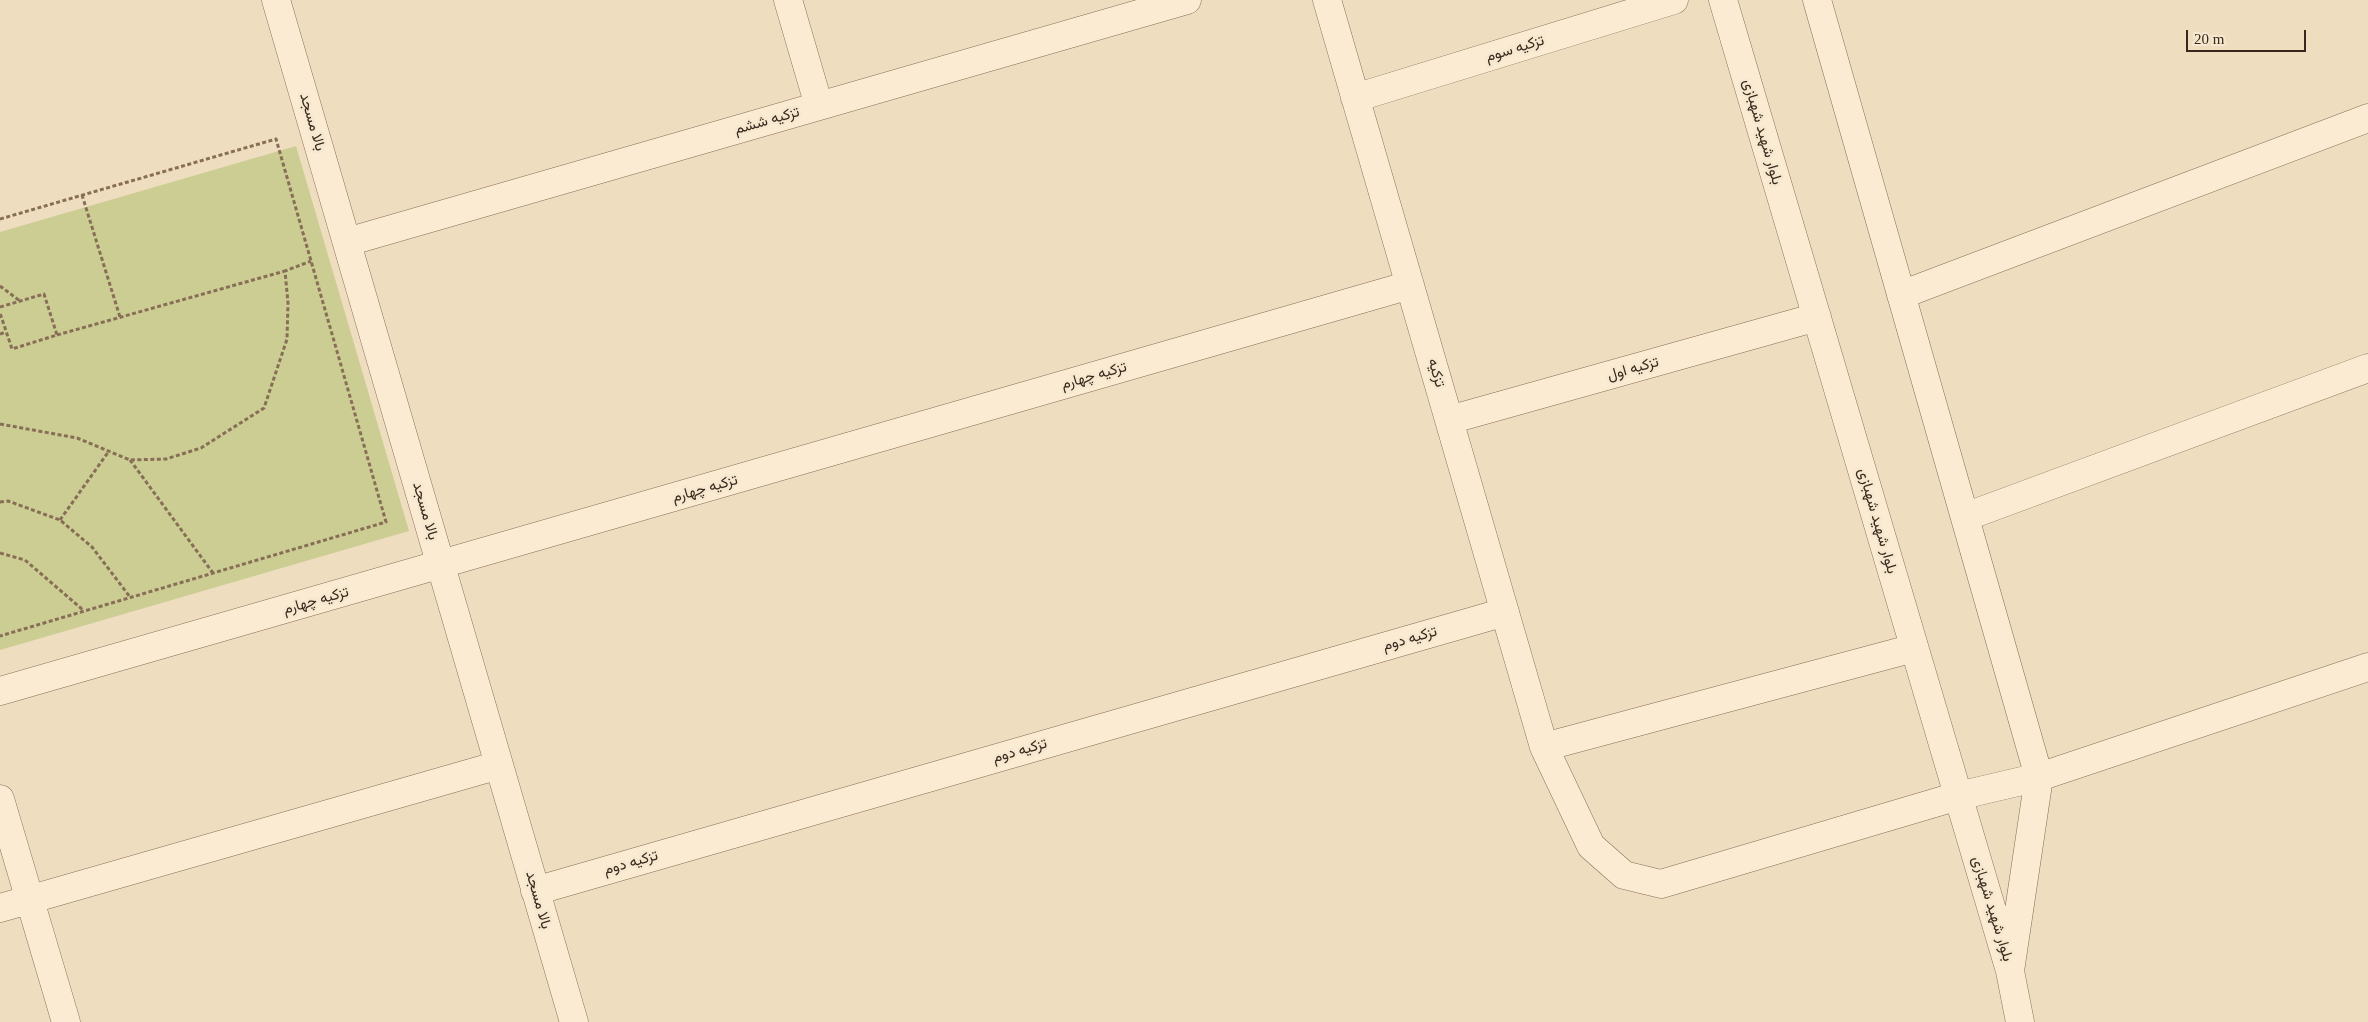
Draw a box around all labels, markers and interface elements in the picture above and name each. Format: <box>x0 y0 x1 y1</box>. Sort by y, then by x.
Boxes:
scale bar <box>2188 20 2308 52</box>
text: 20 m <box>2194 31 2224 47</box>
street label: تزکیه سوم <box>1483 32 1547 66</box>
street label: بلوار شهید شهبازی <box>1738 77 1786 187</box>
street label: بالا مسجد <box>295 91 329 153</box>
street label: تزکیه ششم <box>732 103 802 139</box>
street label: تزکیه اول <box>1605 353 1661 385</box>
street label: تزکیه <box>1423 356 1449 390</box>
street label: تزکیه چهارم <box>1059 358 1129 394</box>
street label: بلوار شهید شهبازی <box>1853 466 1901 576</box>
street label: تزکیه چهارم <box>670 471 740 507</box>
street label: بالا مسجد <box>408 480 442 542</box>
street label: تزکیه چهارم <box>281 583 351 619</box>
street label: تزکیه دوم <box>1381 623 1439 655</box>
street label: تزکیه دوم <box>991 735 1049 767</box>
street label: تزکیه دوم <box>602 847 660 879</box>
street label: بلوار شهید شهبازی <box>1967 854 2017 964</box>
street label: بالا مسجد <box>521 869 555 931</box>

